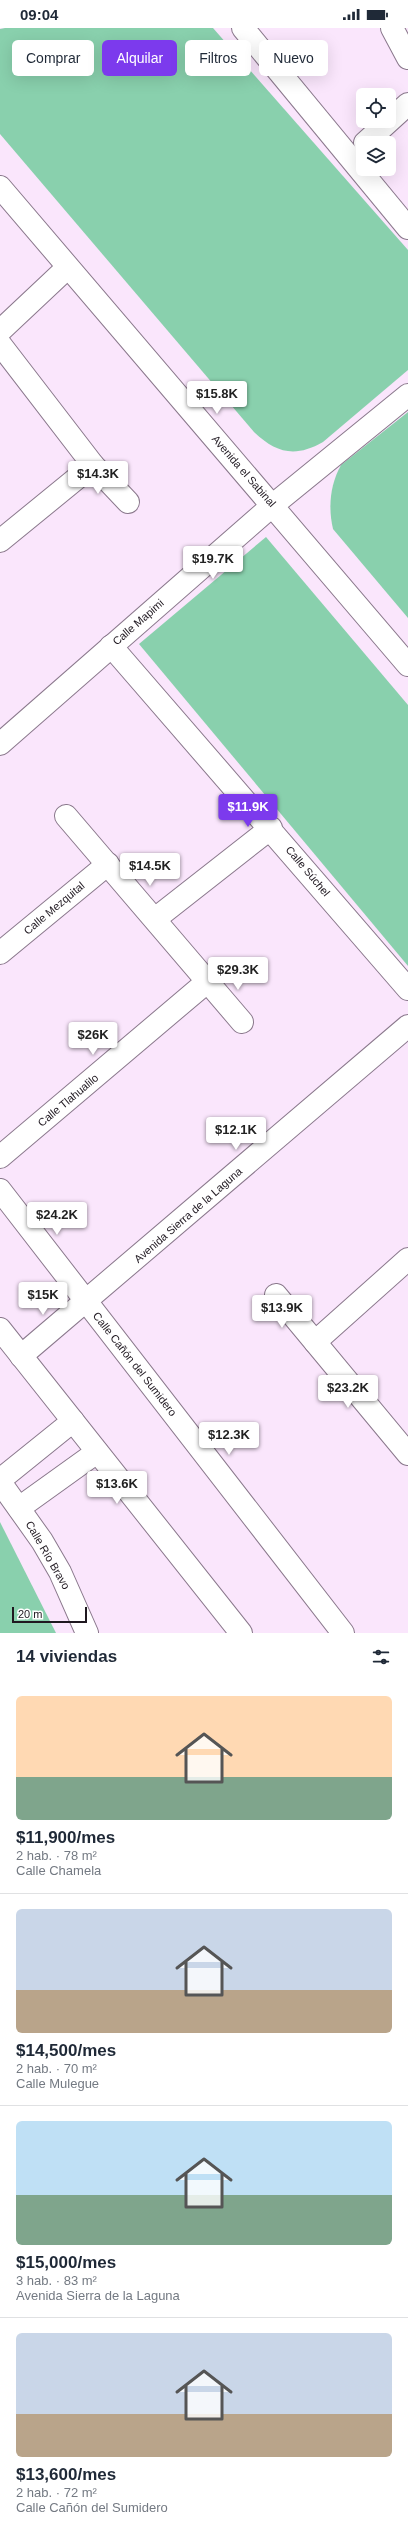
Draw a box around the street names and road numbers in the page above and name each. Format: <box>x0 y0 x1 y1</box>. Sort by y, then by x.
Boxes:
street label: Avenida el Sabinal <box>210 433 278 509</box>
street label: Calle Mapimi <box>110 597 166 647</box>
street label: Calle Súchel <box>284 843 332 899</box>
street label: Calle Mezquital <box>21 879 87 937</box>
street label: Calle Tlahualilo <box>35 1071 101 1129</box>
street label: Avenida Sierra de la Laguna <box>132 1164 245 1265</box>
street label: Calle Cañón del Sumidero <box>91 1310 179 1418</box>
street label: Calle Río Bravo <box>24 1519 72 1591</box>

